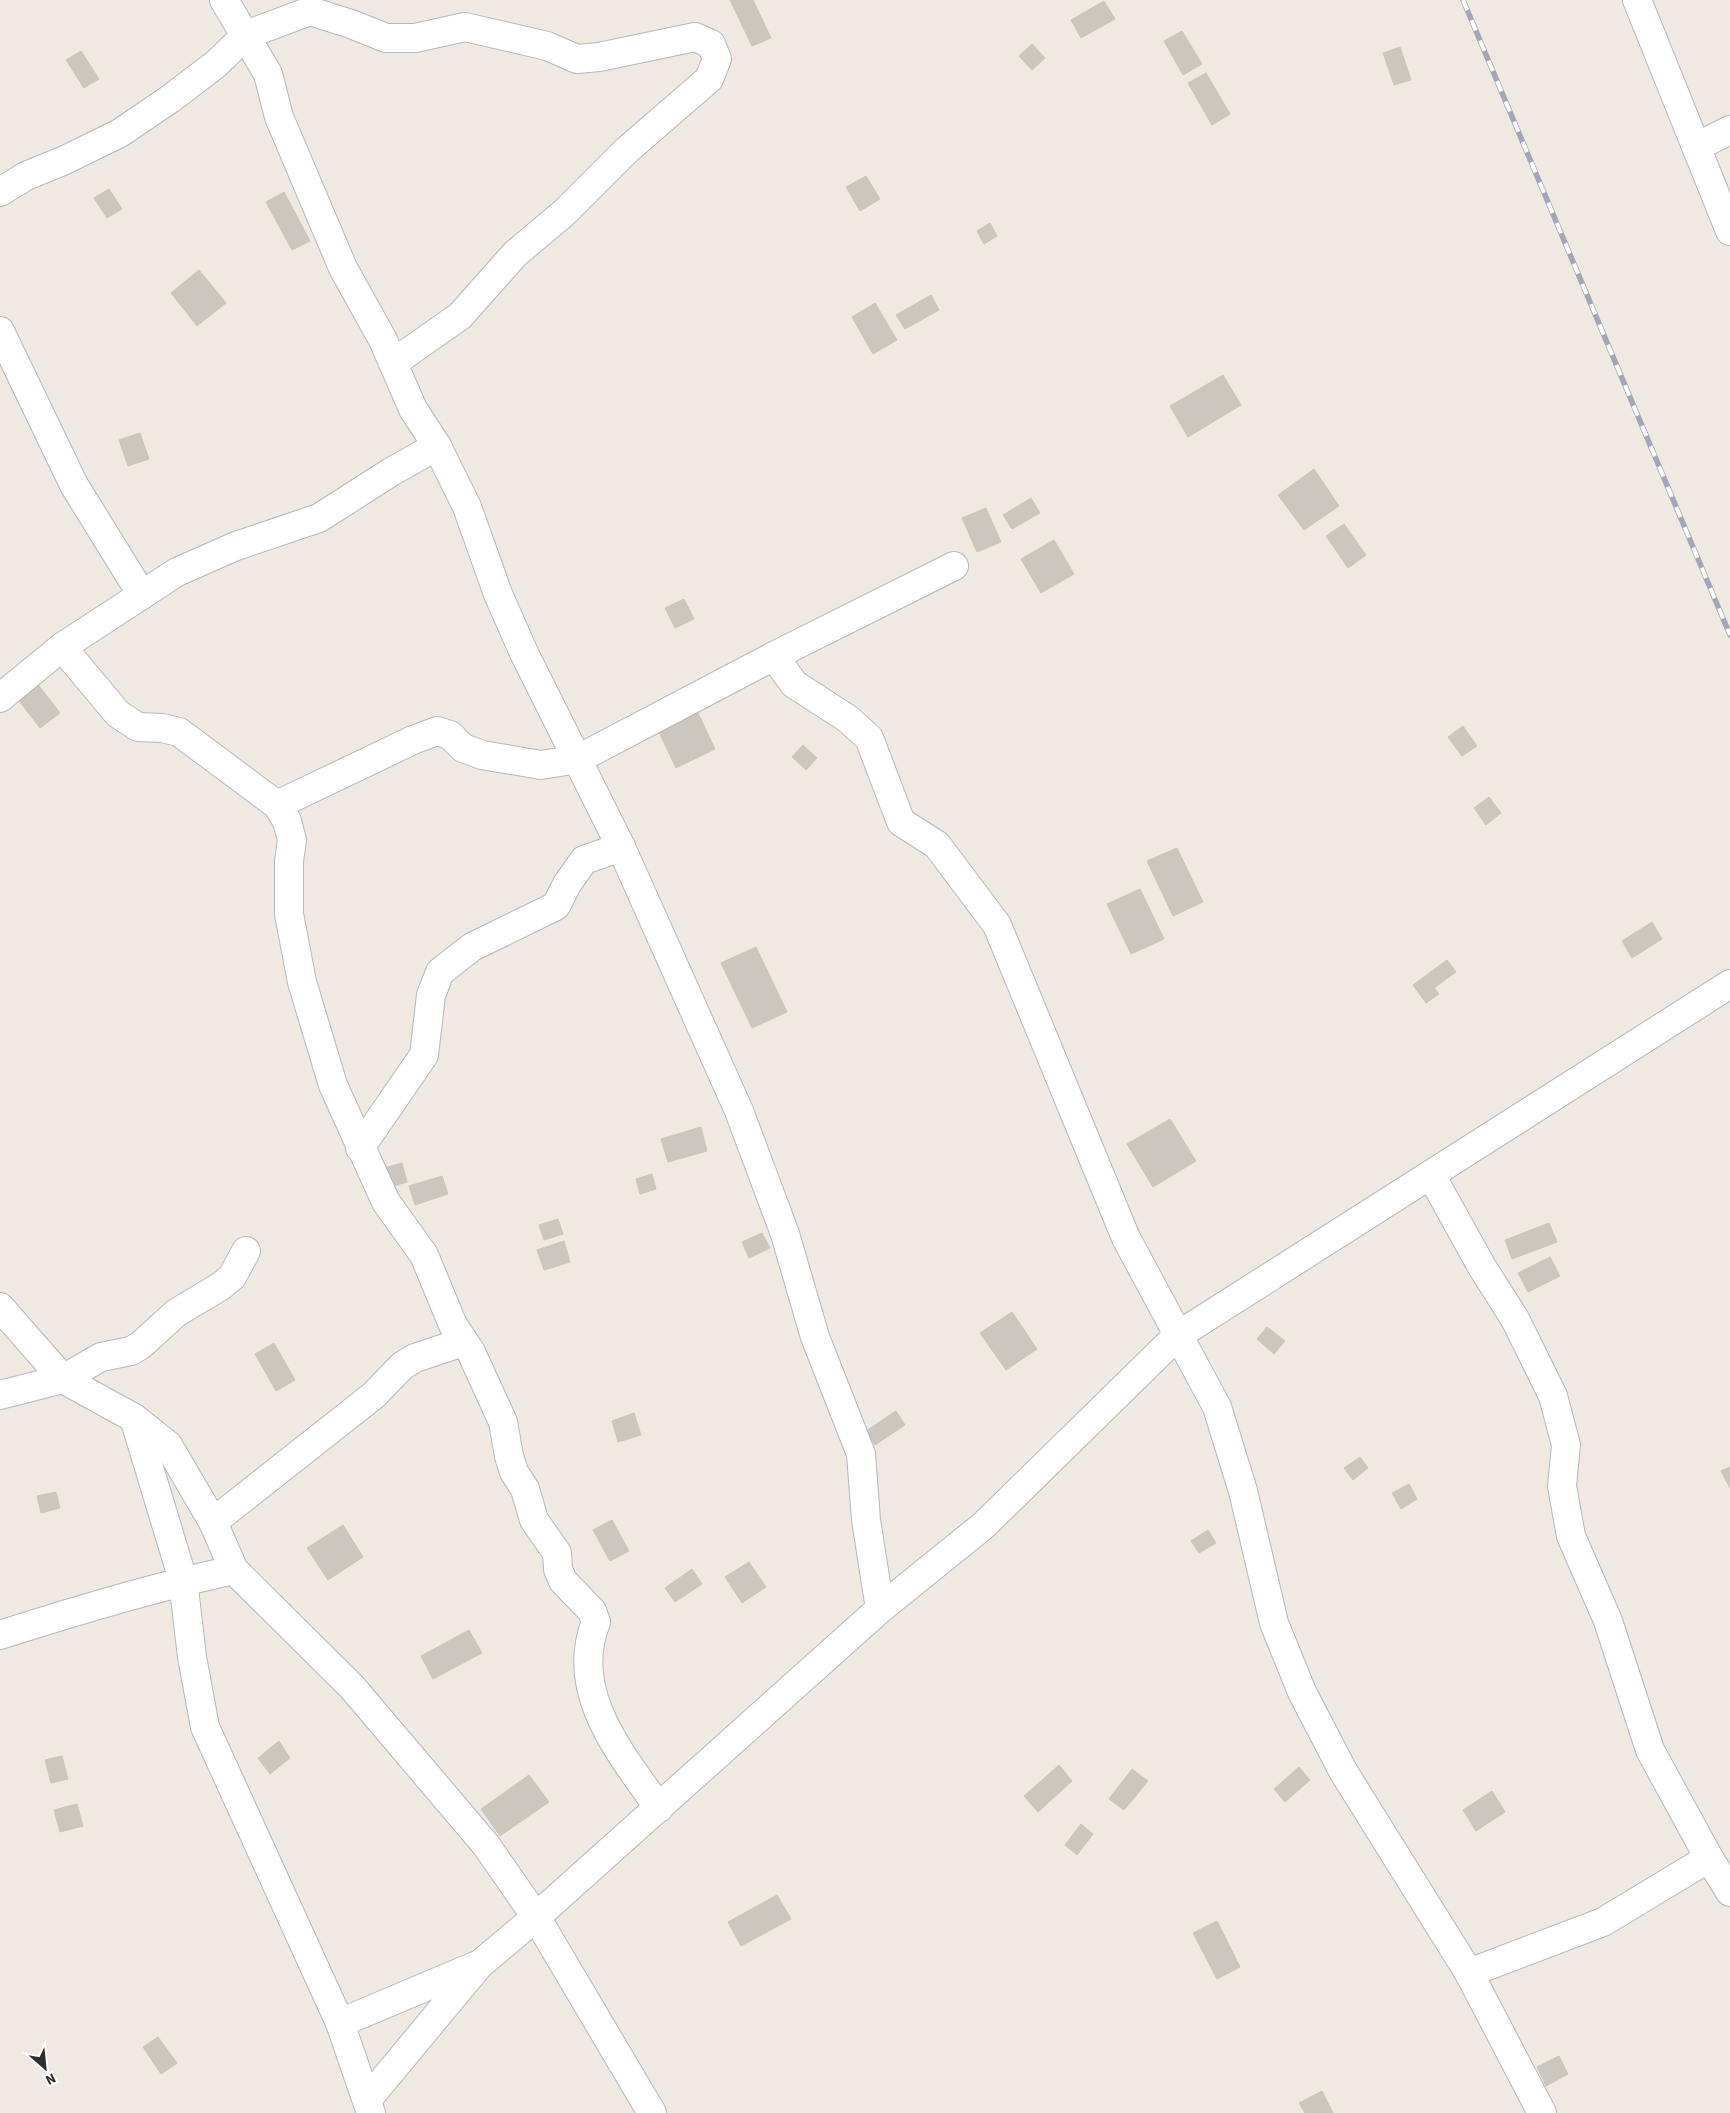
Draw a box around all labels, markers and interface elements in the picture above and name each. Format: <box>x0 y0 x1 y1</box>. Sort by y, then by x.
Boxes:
north arrow <box>20 2043 70 2093</box>
text: N <box>42 2068 59 2090</box>

